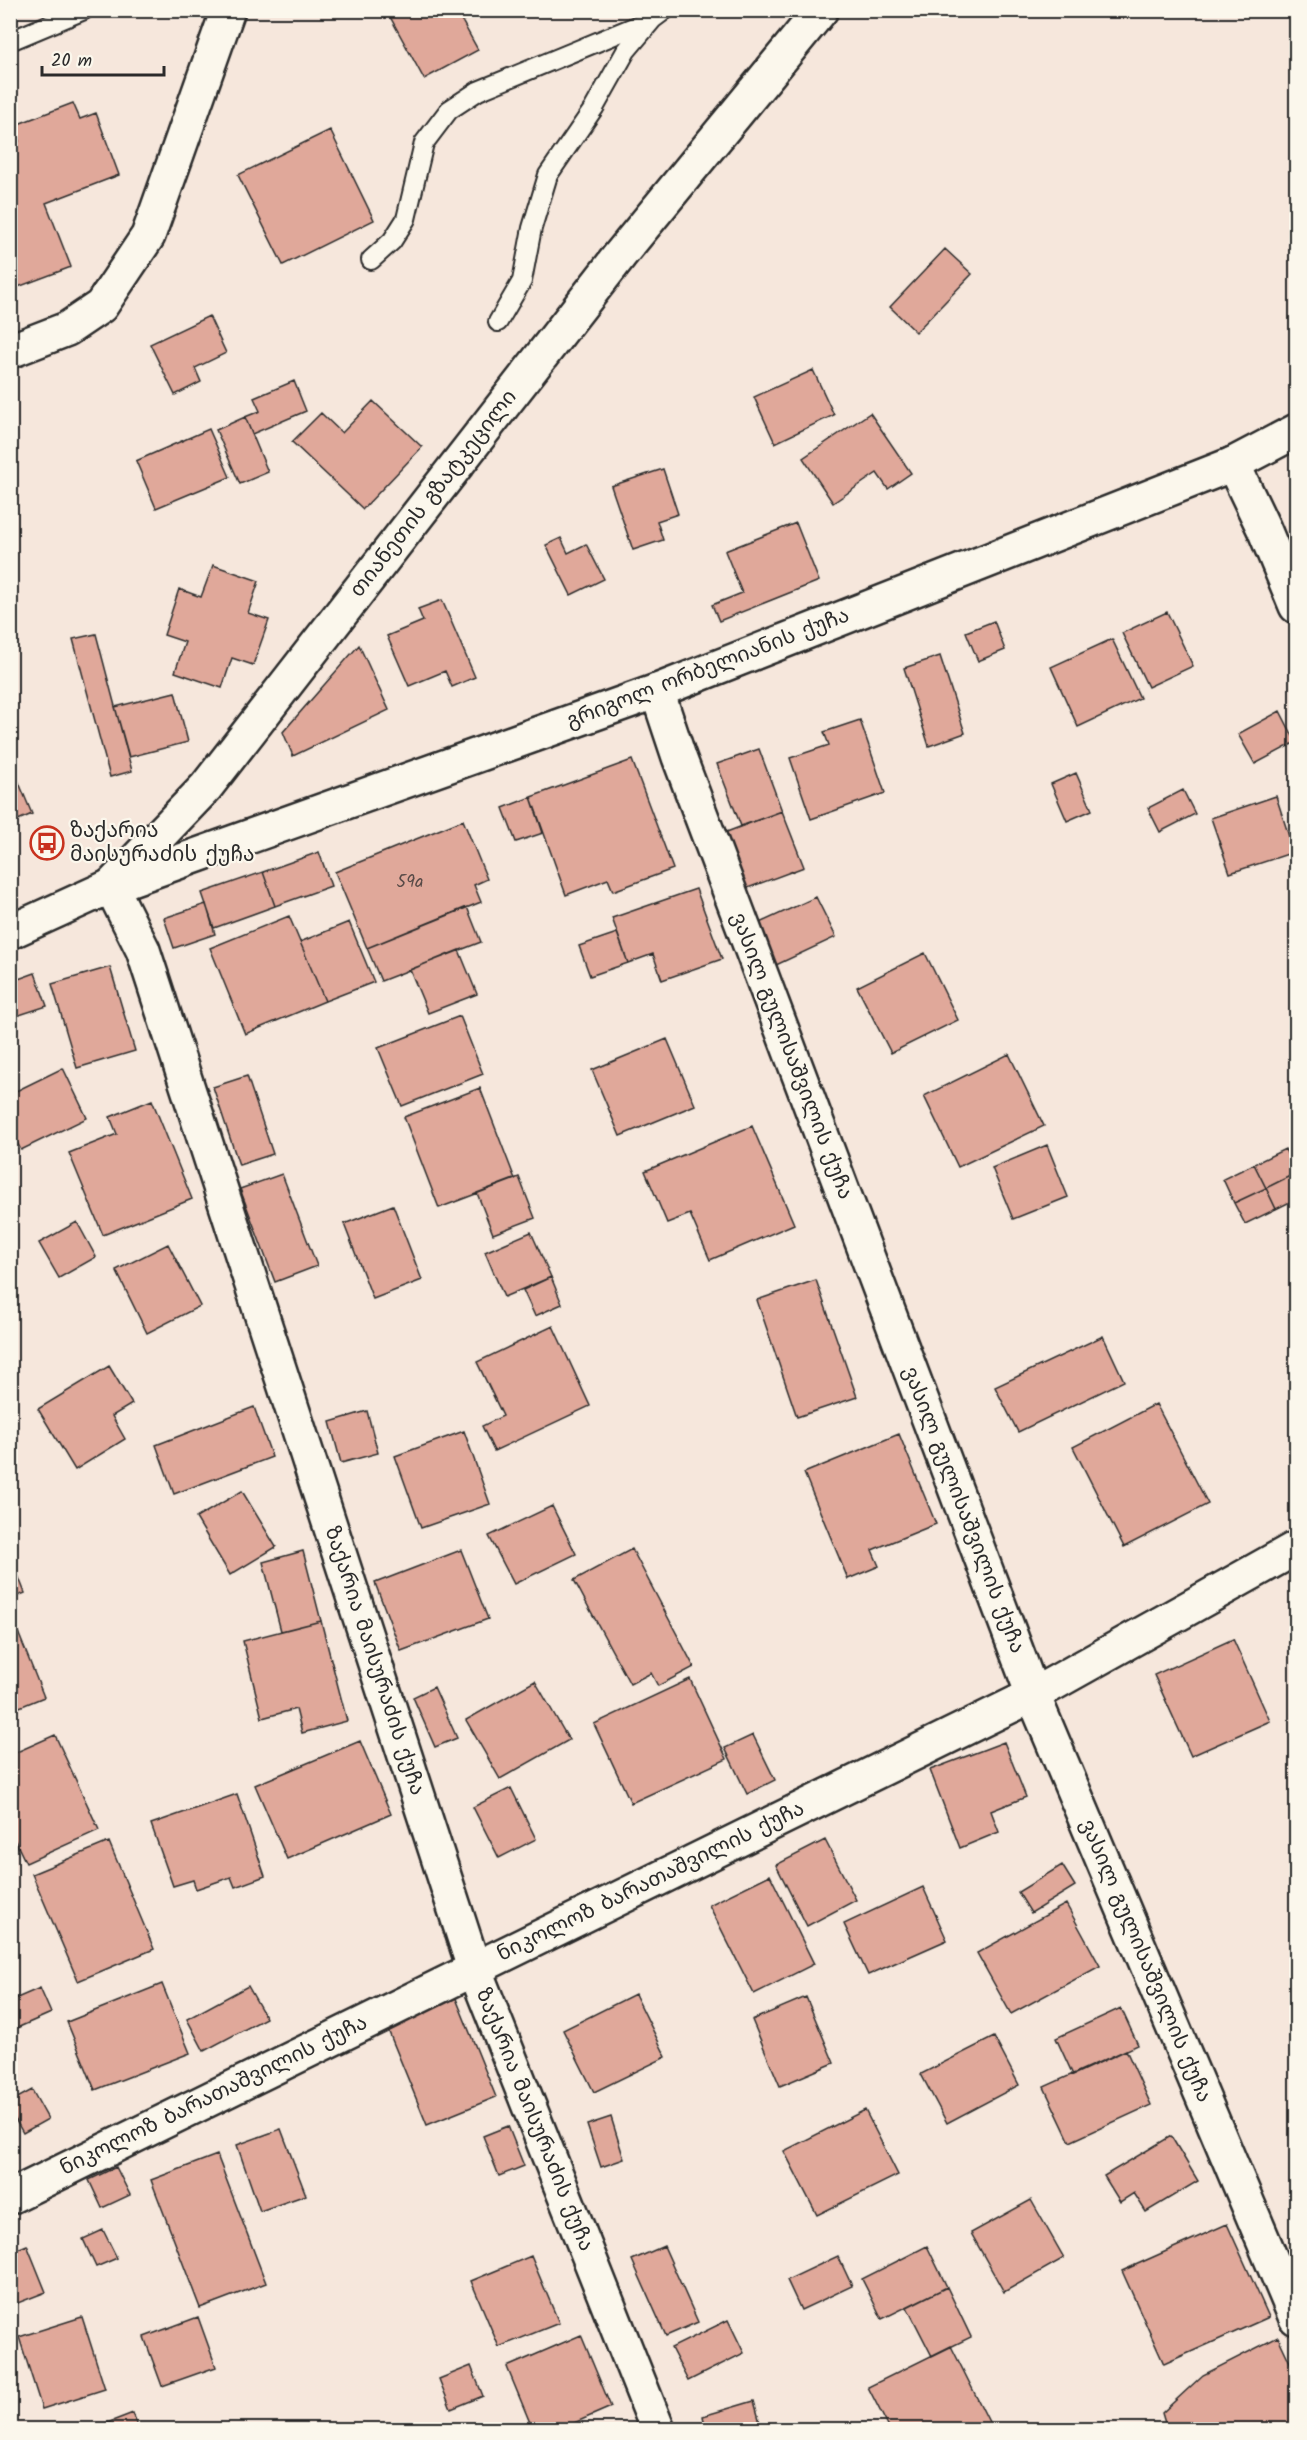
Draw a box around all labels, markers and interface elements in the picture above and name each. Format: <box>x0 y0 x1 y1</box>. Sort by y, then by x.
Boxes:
scale bar <box>42 39 164 77</box>
text: 20 m <box>51 47 92 76</box>
street label: თიანეთის გზატკეცილი <box>342 383 526 605</box>
street label: გრიგოლ ორბელიანის ქუჩა <box>562 600 854 738</box>
place label: ზაქარია მაისურაძის ქუჩა <box>70 815 255 872</box>
bus stop icon: ზაქარია მაისურაძის ქუჩა <box>29 825 65 861</box>
house number: 59a <box>397 868 423 897</box>
street label: ვასილ გულისაშვილის ქუჩა <box>721 908 861 1204</box>
street label: ვასილ გულისაშვილის ქუჩა <box>893 1362 1033 1658</box>
street label: ზაქარია მაისურაძის ქუჩა <box>315 1522 433 1800</box>
street label: ნიკოლოზ ბარათაშვილის ქუჩა <box>492 1793 810 1971</box>
street label: ვასილ გულისაშვილის ქუჩა <box>1070 1814 1220 2108</box>
street label: ზაქარია მაისურაძის ქუჩა <box>466 1983 602 2257</box>
street label: ნიკოლოზ ბარათაშვილის ქუჩა <box>55 2007 373 2185</box>

